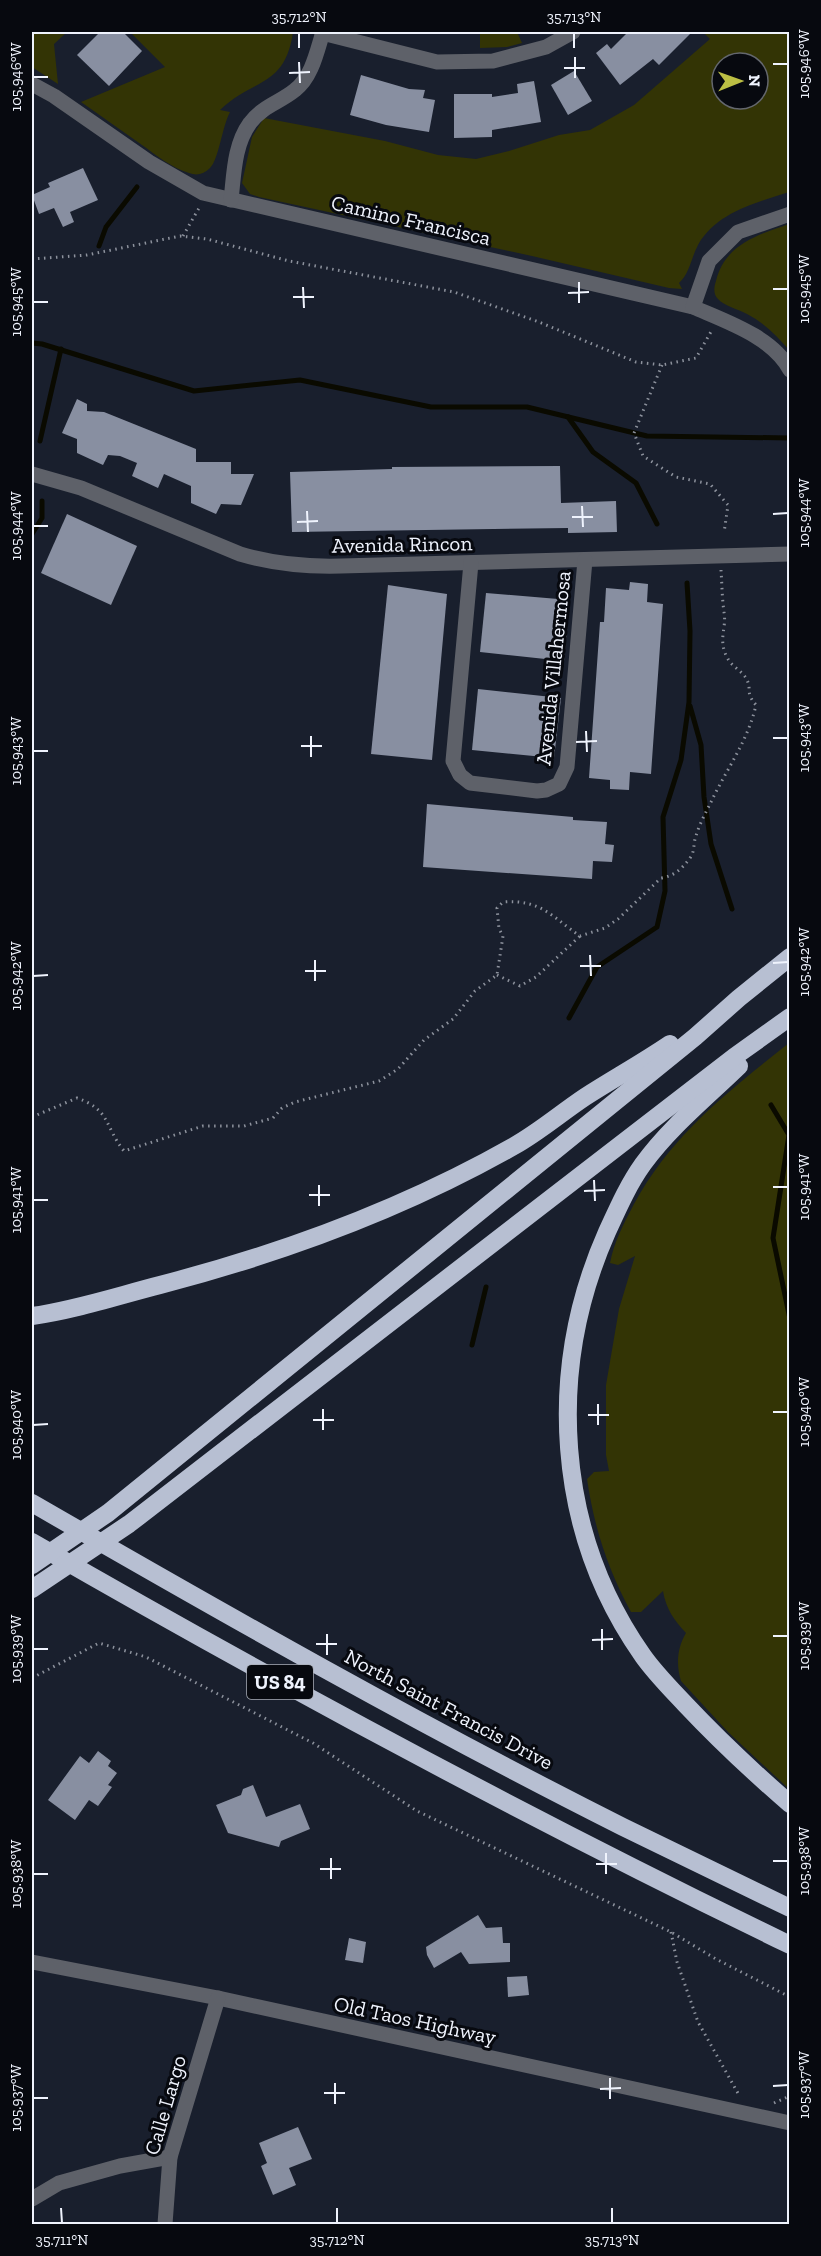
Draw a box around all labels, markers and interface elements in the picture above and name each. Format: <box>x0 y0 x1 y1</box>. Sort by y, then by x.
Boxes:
text: 35.712°N <box>271 8 327 26</box>
text: 35.713°N <box>547 8 601 26</box>
text: 105.946°W <box>795 29 813 99</box>
text: 105.946°W <box>7 42 25 112</box>
north arrow <box>710 51 770 111</box>
text: N <box>745 74 764 87</box>
street label: Camino Francisca <box>329 190 493 250</box>
text: 105.945°W <box>795 255 813 323</box>
text: 105.945°W <box>7 268 25 336</box>
text: 105.944°W <box>795 478 813 548</box>
text: 105.944°W <box>7 491 25 561</box>
street label: Avenida Rincon <box>332 530 472 558</box>
street label: Avenida Villahermosa <box>530 569 576 767</box>
text: 105.943°W <box>795 704 813 772</box>
text: 105.943°W <box>7 717 25 785</box>
text: 105.942°W <box>795 928 813 997</box>
text: 105.942°W <box>7 942 25 1011</box>
text: 105.941°W <box>795 1154 813 1220</box>
text: 105.941°W <box>7 1167 25 1233</box>
text: 105.940°W <box>795 1377 813 1447</box>
text: 105.940°W <box>7 1390 25 1460</box>
text: 105.939°W <box>795 1602 813 1670</box>
text: 105.939°W <box>7 1615 25 1683</box>
street label: North Saint Francis Drive <box>341 1643 558 1775</box>
road number: US 84 <box>247 1665 313 1699</box>
text: 105.938°W <box>795 1827 813 1895</box>
text: 105.938°W <box>7 1840 25 1908</box>
street label: Old Taos Highway <box>332 1991 499 2049</box>
text: 105.937°W <box>795 2051 813 2119</box>
street label: Calle Largo <box>139 2052 191 2158</box>
text: 105.937°W <box>7 2064 25 2132</box>
text: 35.711°N <box>36 2231 88 2249</box>
text: 35.712°N <box>309 2231 365 2249</box>
text: 35.713°N <box>585 2231 639 2249</box>

